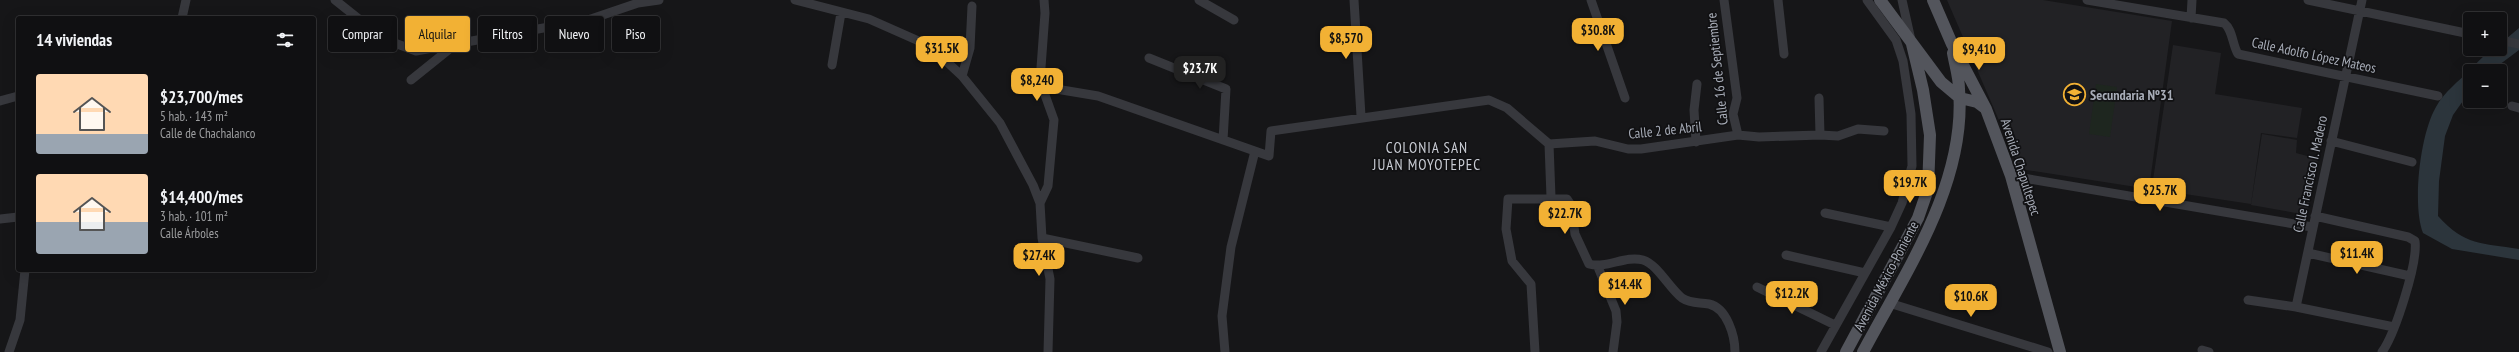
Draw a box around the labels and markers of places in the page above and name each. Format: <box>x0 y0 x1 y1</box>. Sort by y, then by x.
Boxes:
pin: $30.8K <box>1565 18 1631 52</box>
pin: $8,570 <box>1313 26 1379 60</box>
pin: $31.5K <box>909 36 975 70</box>
pin: $9,410 <box>1946 37 2012 71</box>
pin: $23.7K <box>1167 56 1233 90</box>
pin: $8,240 <box>1004 68 1070 102</box>
school or university icon: Secundaria Nº31 <box>2062 82 2088 108</box>
place label: Secundaria Nº31 <box>2090 86 2173 104</box>
pin: $19.7K <box>1877 170 1943 204</box>
pin: $25.7K <box>2127 178 2193 212</box>
pin: $22.7K <box>1532 201 1598 235</box>
pin: $11.4K <box>2324 241 2390 275</box>
pin: $27.4K <box>1006 243 1072 277</box>
pin: $14.4K <box>1592 272 1658 306</box>
pin: $12.2K <box>1759 281 1825 315</box>
pin: $10.6K <box>1938 284 2004 318</box>

